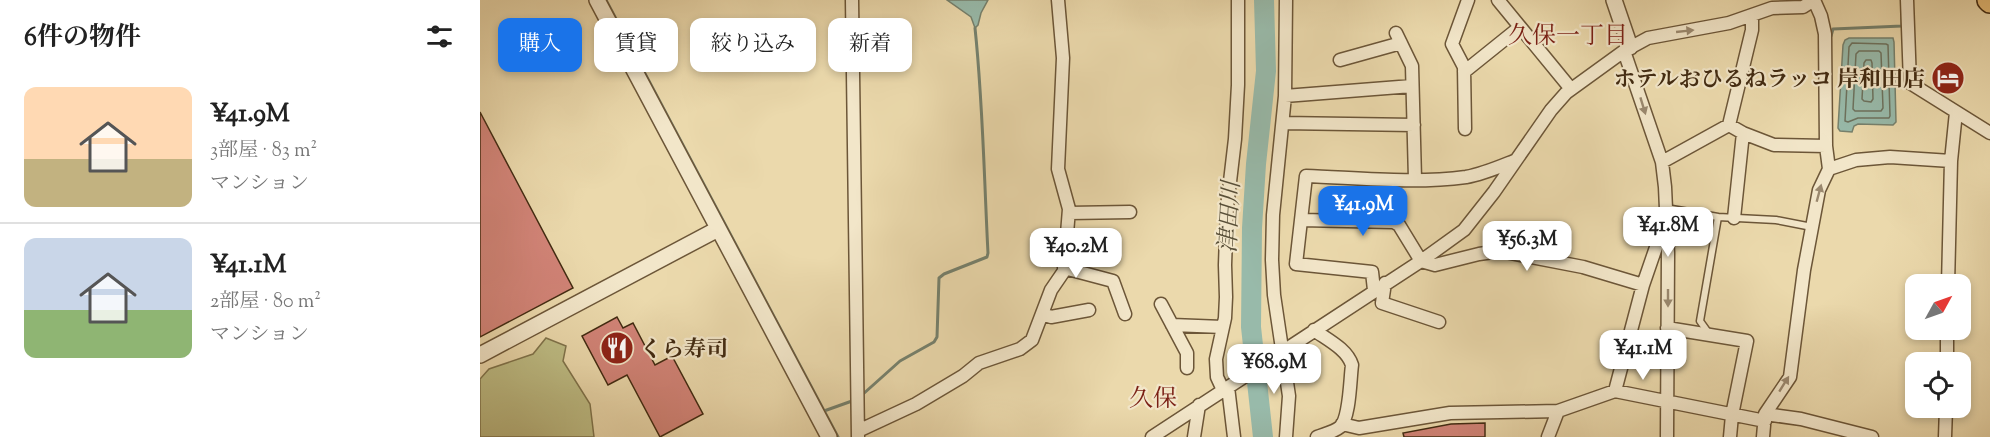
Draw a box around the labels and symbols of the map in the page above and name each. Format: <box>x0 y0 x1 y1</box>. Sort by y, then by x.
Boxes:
district label: 久保一丁目 <box>1508 20 1628 54</box>
one-way arrow <box>1676 27 1695 36</box>
hotel icon: ホテルおひるねラッコ 岸和田店 <box>1930 60 1966 96</box>
place label: ホテルおひるねラッコ 岸和田店 <box>1614 65 1925 97</box>
one-way arrow <box>1639 97 1648 115</box>
water label: 津田川 <box>1212 177 1250 254</box>
one-way arrow <box>1815 184 1824 202</box>
pin: ¥41.9M <box>1314 186 1412 237</box>
pin: ¥41.8M <box>1619 207 1717 258</box>
pin: ¥56.3M <box>1478 221 1576 272</box>
pin: ¥40.2M <box>1027 228 1125 279</box>
north arrow <box>1905 274 1971 340</box>
one-way arrow <box>1663 288 1673 307</box>
restaurant icon: くら寿司 <box>599 330 635 366</box>
pin: ¥41.1M <box>1594 330 1692 381</box>
place label: くら寿司 <box>640 335 728 367</box>
pin: ¥68.9M <box>1225 344 1323 395</box>
one-way arrow <box>1779 376 1790 392</box>
district label: 久保 <box>1129 383 1177 417</box>

